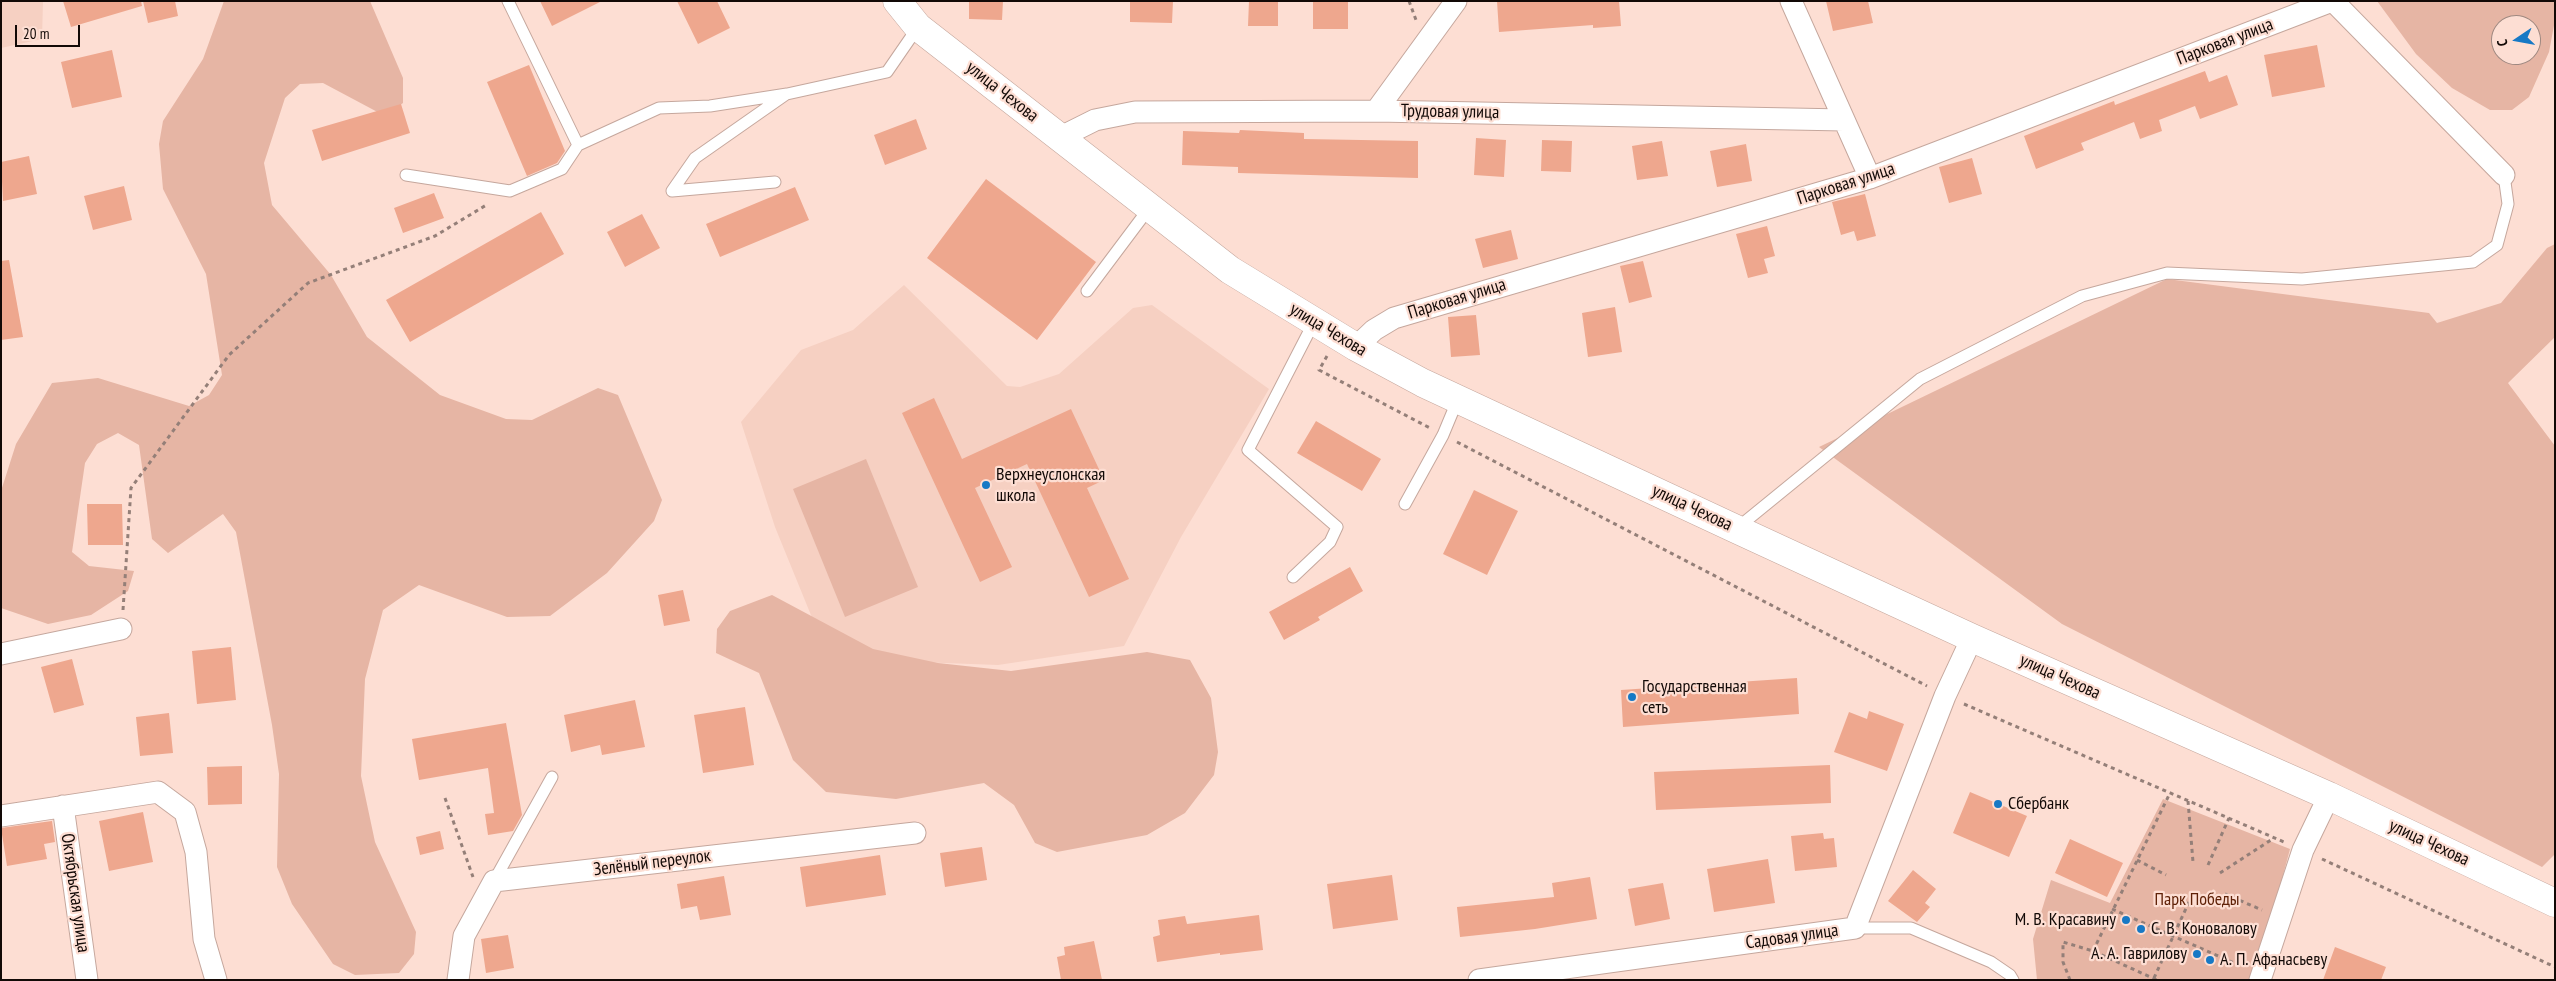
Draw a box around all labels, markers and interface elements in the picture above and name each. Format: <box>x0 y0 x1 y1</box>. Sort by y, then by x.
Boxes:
street label: Парковая улица <box>2174 14 2276 70</box>
scale bar <box>18 15 82 47</box>
north arrow <box>2491 15 2541 65</box>
text: 20 m <box>23 24 49 43</box>
text: С <box>2493 38 2512 48</box>
street label: улица Чехова <box>961 57 1043 127</box>
street label: Трудовая улица <box>1401 100 1499 124</box>
street label: Парковая улица <box>1795 158 1897 210</box>
street label: Парковая улица <box>1405 274 1509 324</box>
street label: улица Чехова <box>1286 299 1370 361</box>
place label: Верхнеуслонская школа <box>996 464 1105 506</box>
marker: Верхнеуслонская школа <box>980 479 992 491</box>
street label: улица Чехова <box>1648 480 1736 536</box>
street label: улица Чехова <box>2016 650 2104 704</box>
place label: Государственная сеть <box>1642 676 1747 719</box>
marker: Государственная сеть <box>1626 691 1638 703</box>
place label: Сбербанк <box>2008 793 2069 815</box>
marker: Сбербанк <box>1992 798 2004 810</box>
street label: улица Чехова <box>2385 815 2473 871</box>
street label: Октябрьская улица <box>56 832 94 954</box>
street label: Зелёный переулок <box>592 845 712 881</box>
park label: Парк Победы <box>2154 889 2240 911</box>
place label: М. В. Красавину <box>2015 909 2116 931</box>
marker: М. В. Красавину <box>2120 914 2132 926</box>
place label: С. В. Коновалову <box>2151 918 2257 940</box>
street label: Садовая улица <box>1744 920 1840 954</box>
marker: С. В. Коновалову <box>2135 923 2147 935</box>
place label: А. А. Гаврилову <box>2091 943 2187 965</box>
marker: А. А. Гаврилову <box>2191 948 2203 960</box>
place label: А. П. Афанасьеву <box>2220 949 2327 971</box>
marker: А. П. Афанасьеву <box>2204 954 2216 966</box>

